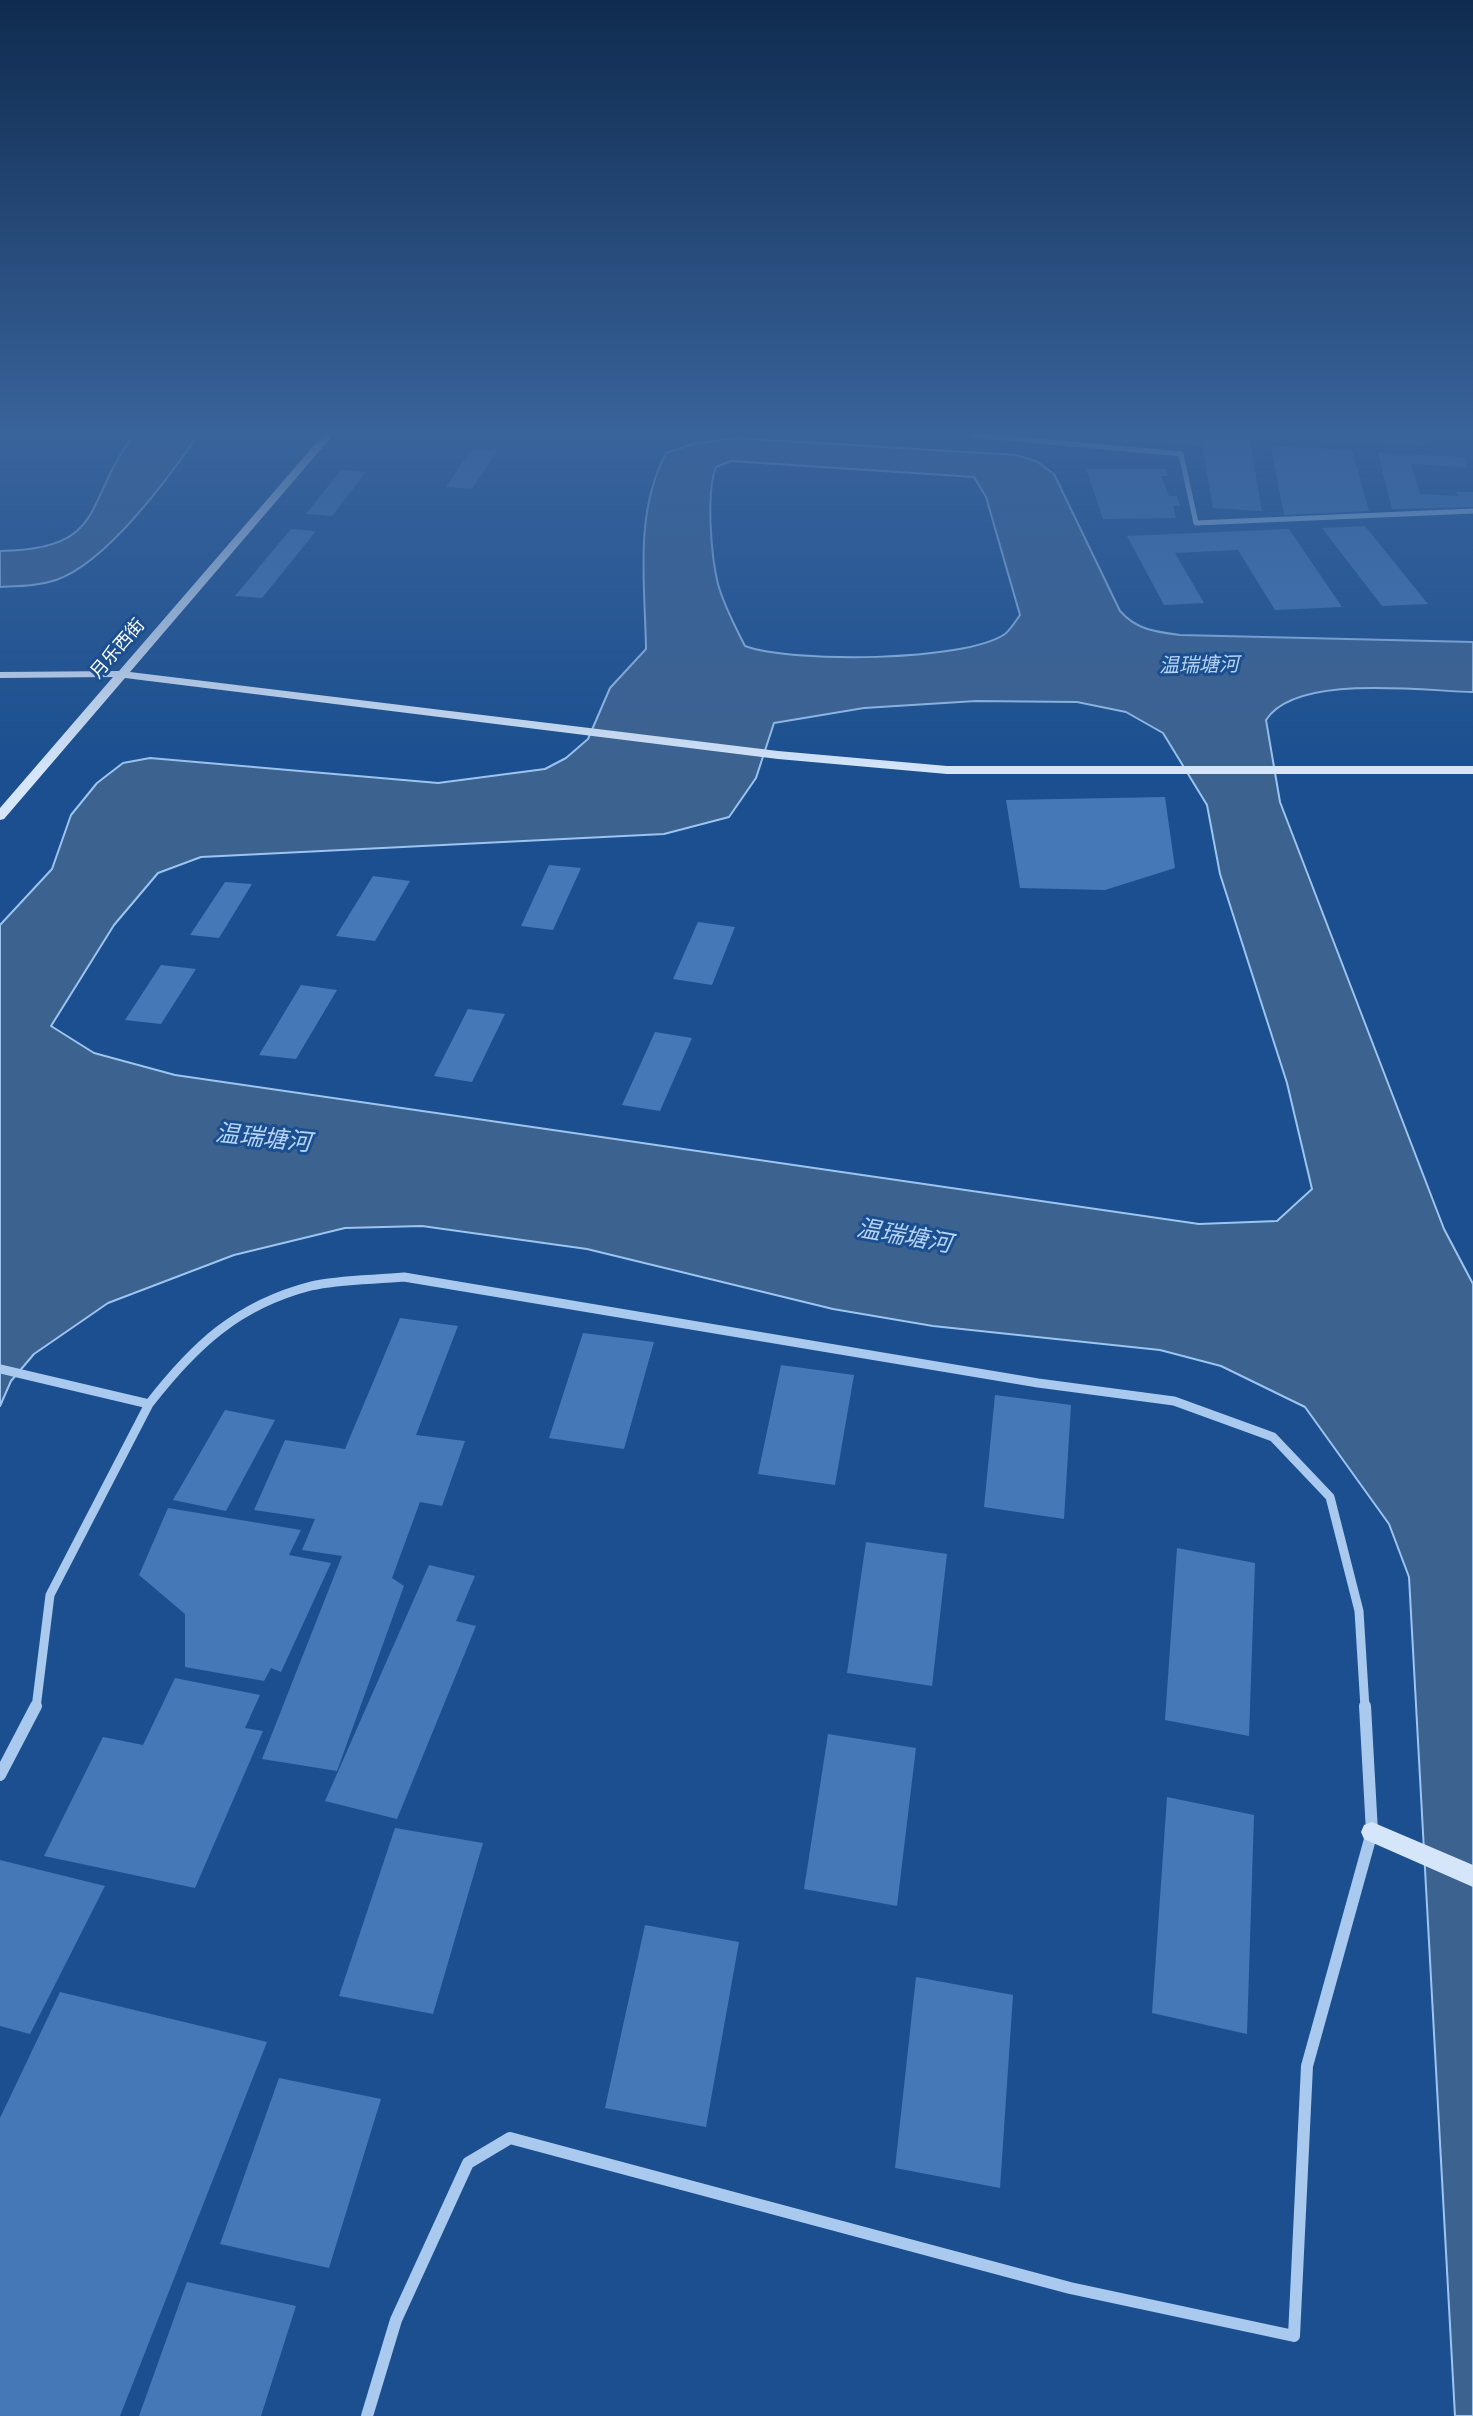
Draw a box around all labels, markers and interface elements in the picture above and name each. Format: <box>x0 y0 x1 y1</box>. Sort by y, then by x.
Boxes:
street label: 月乐西街 <box>86 615 150 683</box>
water label: 温瑞塘河 <box>1159 653 1239 679</box>
water label: 温瑞塘河 <box>214 1120 312 1158</box>
water label: 温瑞塘河 <box>854 1214 954 1260</box>

